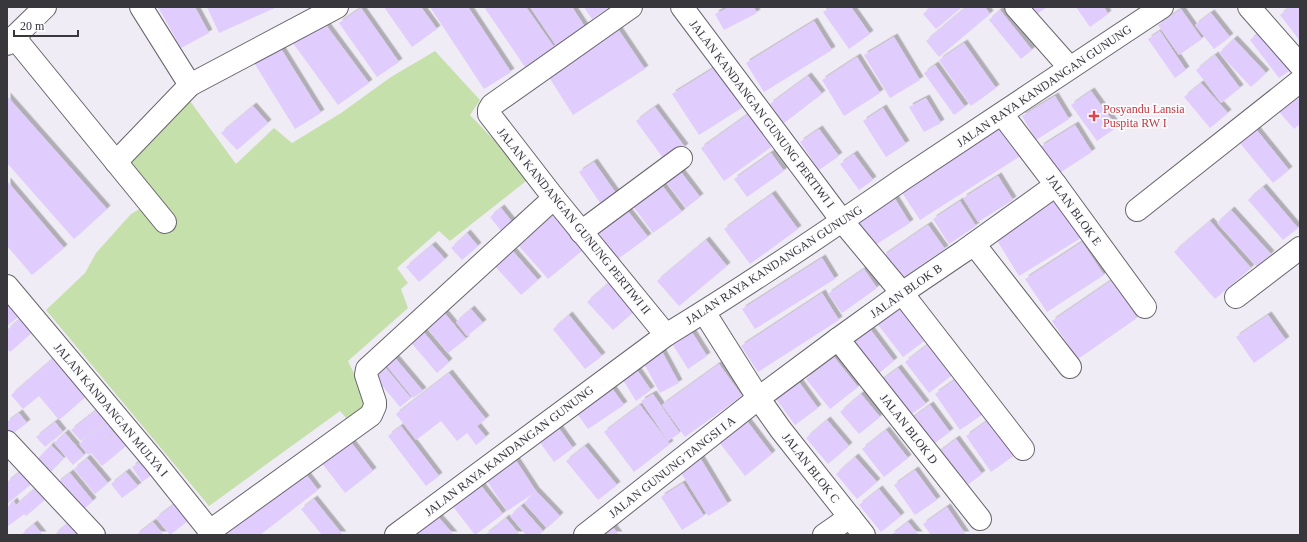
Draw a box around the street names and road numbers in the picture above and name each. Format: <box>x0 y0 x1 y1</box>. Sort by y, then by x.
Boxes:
street label: JALAN KANDANGAN GUNUNG PERTIWI I <box>687 17 837 211</box>
street label: JALAN RAYA KANDANGAN GUNUNG <box>954 22 1134 150</box>
street label: JALAN KANDANGAN GUNUNG PERTIWI II <box>494 125 654 317</box>
street label: JALAN BLOK E <box>1044 172 1104 248</box>
street label: JALAN RAYA KANDANGAN GUNUNG <box>683 202 865 327</box>
street label: JALAN BLOK B <box>867 261 945 321</box>
street label: JALAN KANDANGAN MULYA I <box>51 340 171 480</box>
street label: JALAN RAYA KANDANGAN GUNUNG <box>422 383 596 519</box>
street label: JALAN BLOK D <box>877 391 941 467</box>
street label: JALAN GUNUNG TANGSI I A <box>606 413 738 521</box>
street label: JALAN BLOK C <box>779 430 843 506</box>

